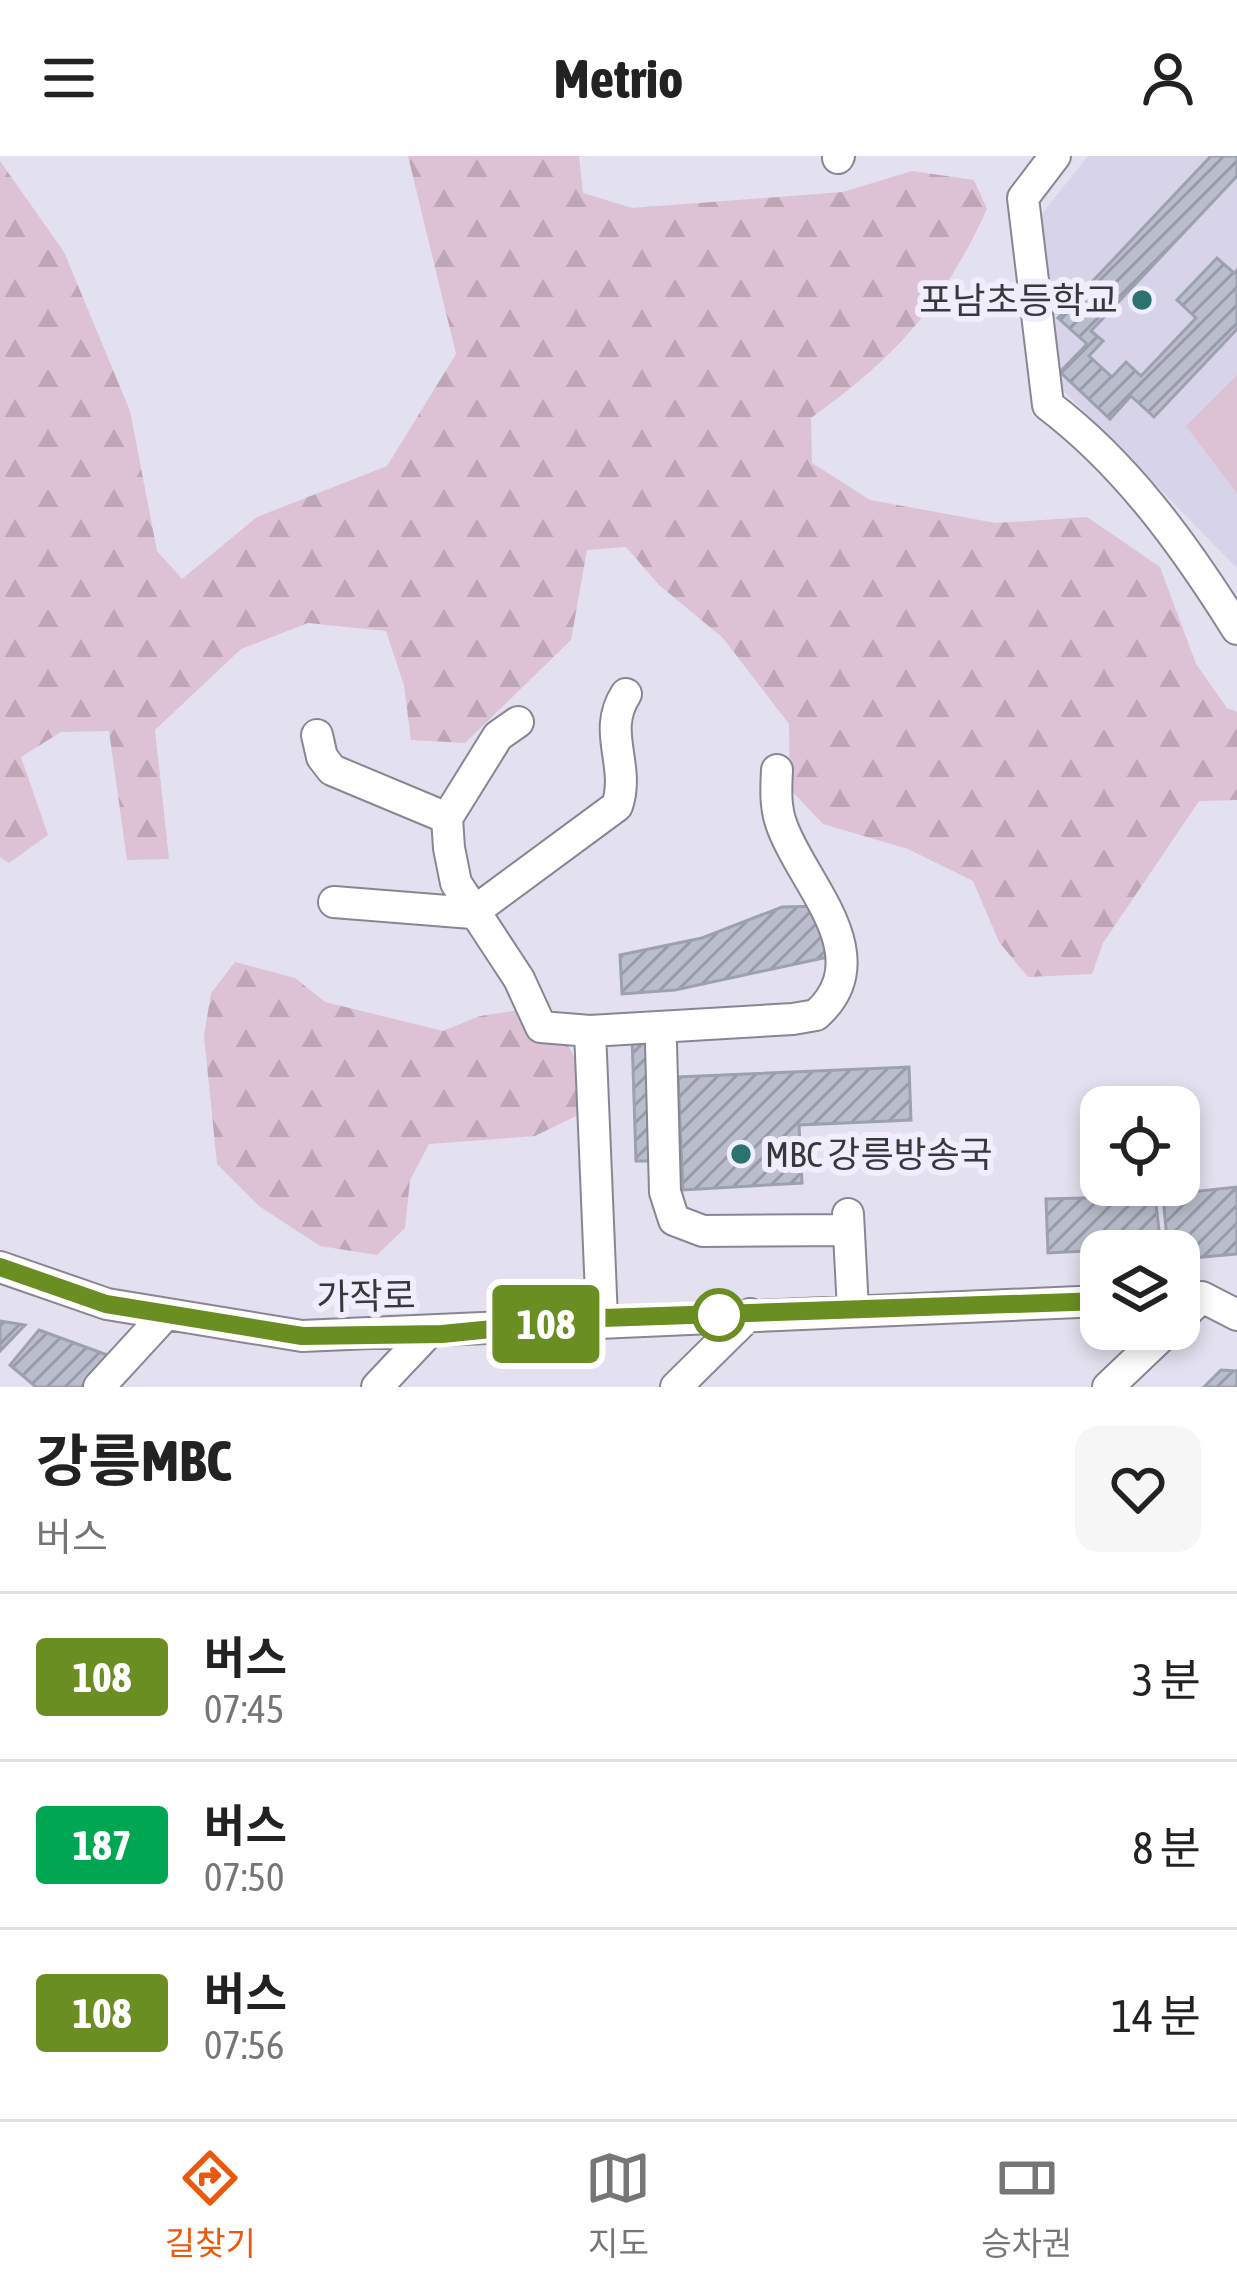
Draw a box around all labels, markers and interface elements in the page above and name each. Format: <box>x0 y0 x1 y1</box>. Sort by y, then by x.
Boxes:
icon: menu <box>36 45 102 111</box>
icon: person <box>1135 45 1201 111</box>
text: Metrio <box>554 48 683 109</box>
place label: 포남초등학교 <box>919 279 1118 321</box>
marker: 포남초등학교 <box>1129 287 1155 313</box>
map controls <box>1080 1086 1200 1350</box>
button: locate <box>1080 1086 1200 1206</box>
place label: MBC 강릉방송국 <box>765 1133 993 1175</box>
marker: MBC 강릉방송국 <box>728 1141 754 1167</box>
button: layers <box>1080 1230 1200 1350</box>
street label: 가작로 <box>316 1274 416 1318</box>
line badge: 108 <box>477 1285 615 1363</box>
unlabelled marker <box>694 1290 744 1340</box>
text: 108 <box>516 1300 576 1348</box>
button: heart <box>1075 1426 1201 1552</box>
text: 강릉MBC <box>36 1428 232 1493</box>
text: 버스 <box>36 1515 108 1559</box>
text: 버스 <box>204 1632 287 1684</box>
text: 108 <box>72 1653 132 1701</box>
text: 3 분 <box>1132 1654 1201 1706</box>
text: 07:45 <box>204 1687 284 1731</box>
text: 버스 <box>204 1800 287 1852</box>
text: 187 <box>72 1821 132 1869</box>
text: 8 분 <box>1132 1822 1201 1874</box>
text: 07:50 <box>204 1855 284 1899</box>
text: 버스 <box>204 1968 287 2020</box>
text: 108 <box>72 1989 132 2037</box>
text: 14 분 <box>1111 1990 1201 2042</box>
text: 07:56 <box>204 2023 284 2067</box>
tab: 길찾기 <box>165 2145 256 2265</box>
tab: 지도 <box>585 2145 651 2265</box>
tab: 승차권 <box>981 2145 1072 2265</box>

